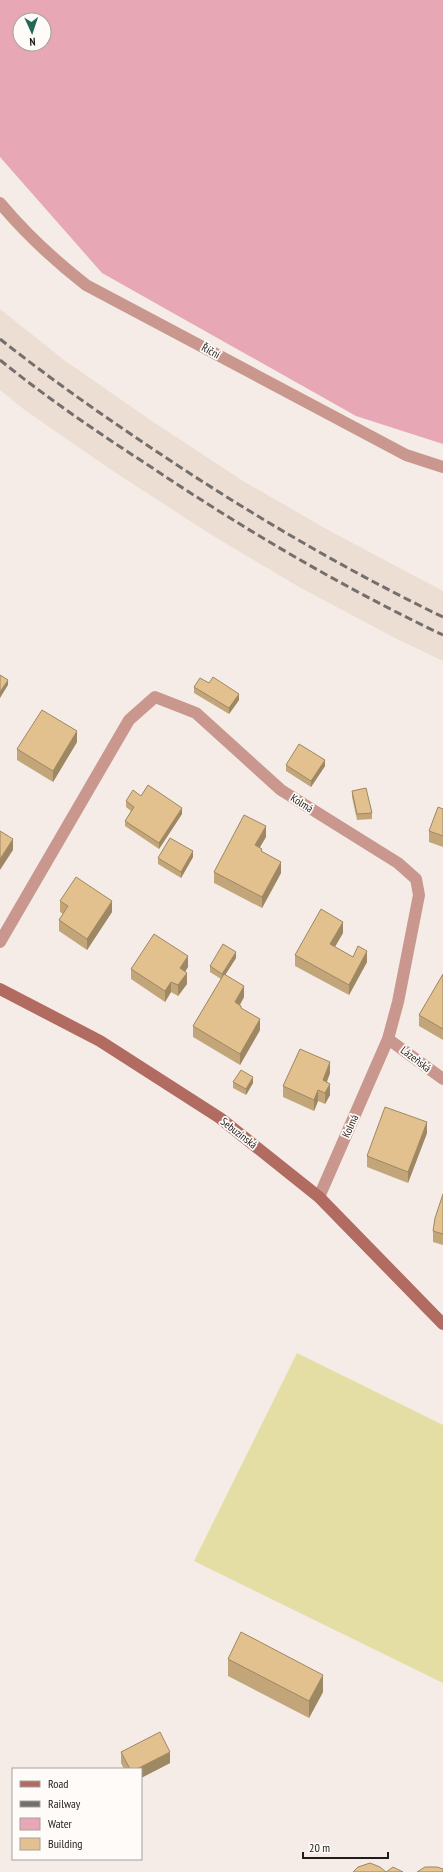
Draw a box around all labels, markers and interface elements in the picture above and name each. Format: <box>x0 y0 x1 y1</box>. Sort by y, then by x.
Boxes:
north arrow <box>12 12 52 52</box>
text: N <box>29 35 36 49</box>
street label: Říční <box>199 340 223 362</box>
street label: Kolmá <box>288 791 316 815</box>
street label: Lázeňská <box>398 1043 434 1075</box>
street label: Kolmá <box>339 1112 361 1140</box>
street label: Sebuzínská <box>218 1114 260 1152</box>
legend <box>12 1768 142 1860</box>
text: Road <box>48 1776 68 1791</box>
text: Railway <box>48 1796 81 1811</box>
text: Water <box>48 1816 73 1831</box>
scale bar <box>303 1834 388 1860</box>
text: Building <box>48 1836 83 1851</box>
text: 20 m <box>309 1840 330 1855</box>

